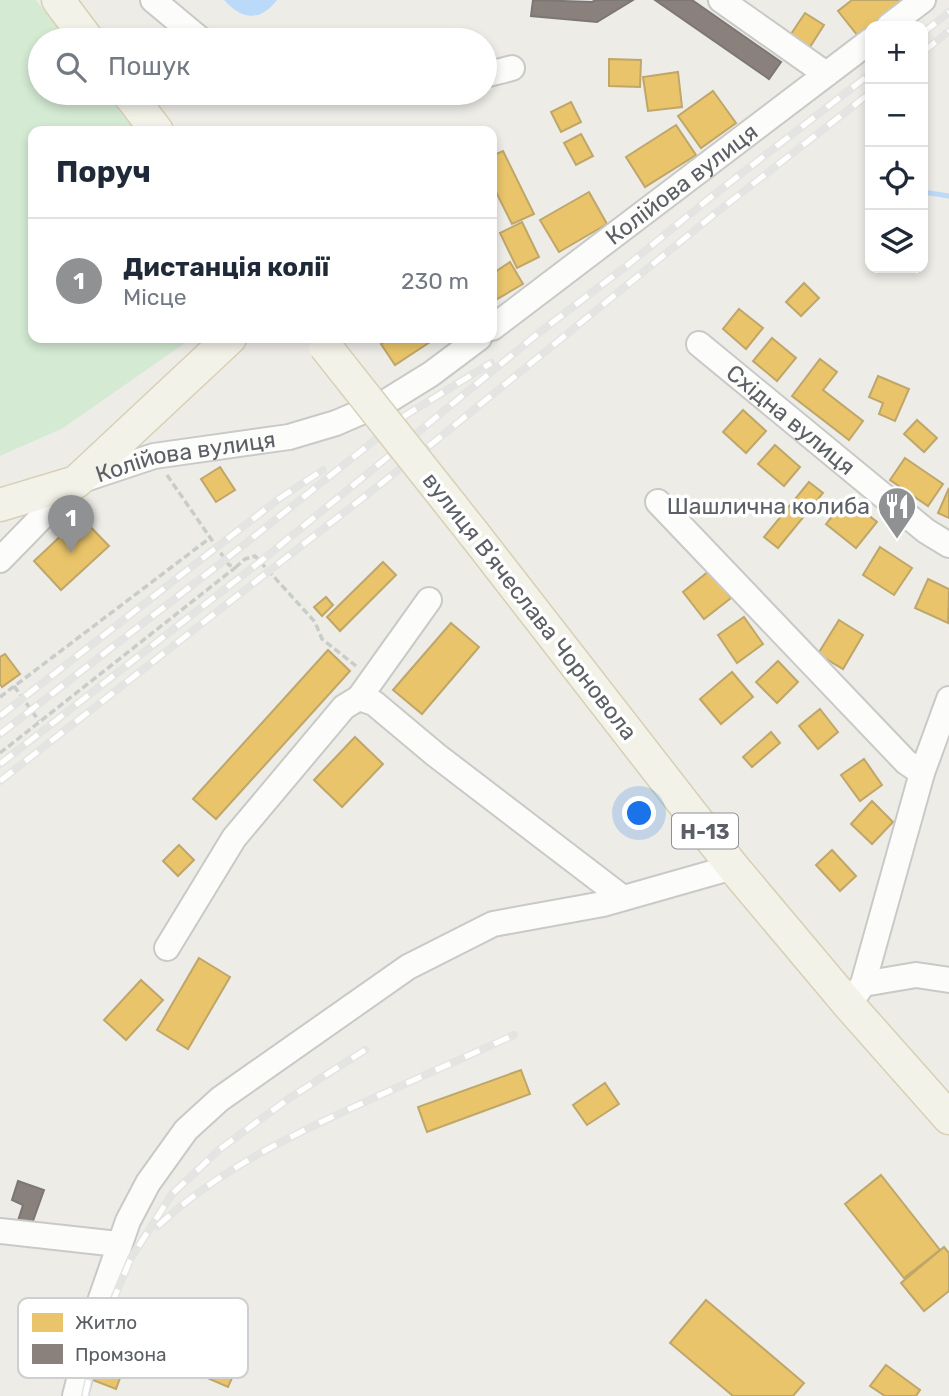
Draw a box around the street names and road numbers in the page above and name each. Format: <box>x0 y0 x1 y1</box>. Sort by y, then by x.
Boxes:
street label: Колійова вулиця <box>600 117 763 251</box>
street label: Східна вулиця <box>721 358 861 481</box>
street label: Колійова вулиця <box>92 425 277 489</box>
street label: вулиця Вʼячеслава Чорновола <box>417 467 643 745</box>
road number: Н-13 <box>672 814 738 848</box>

